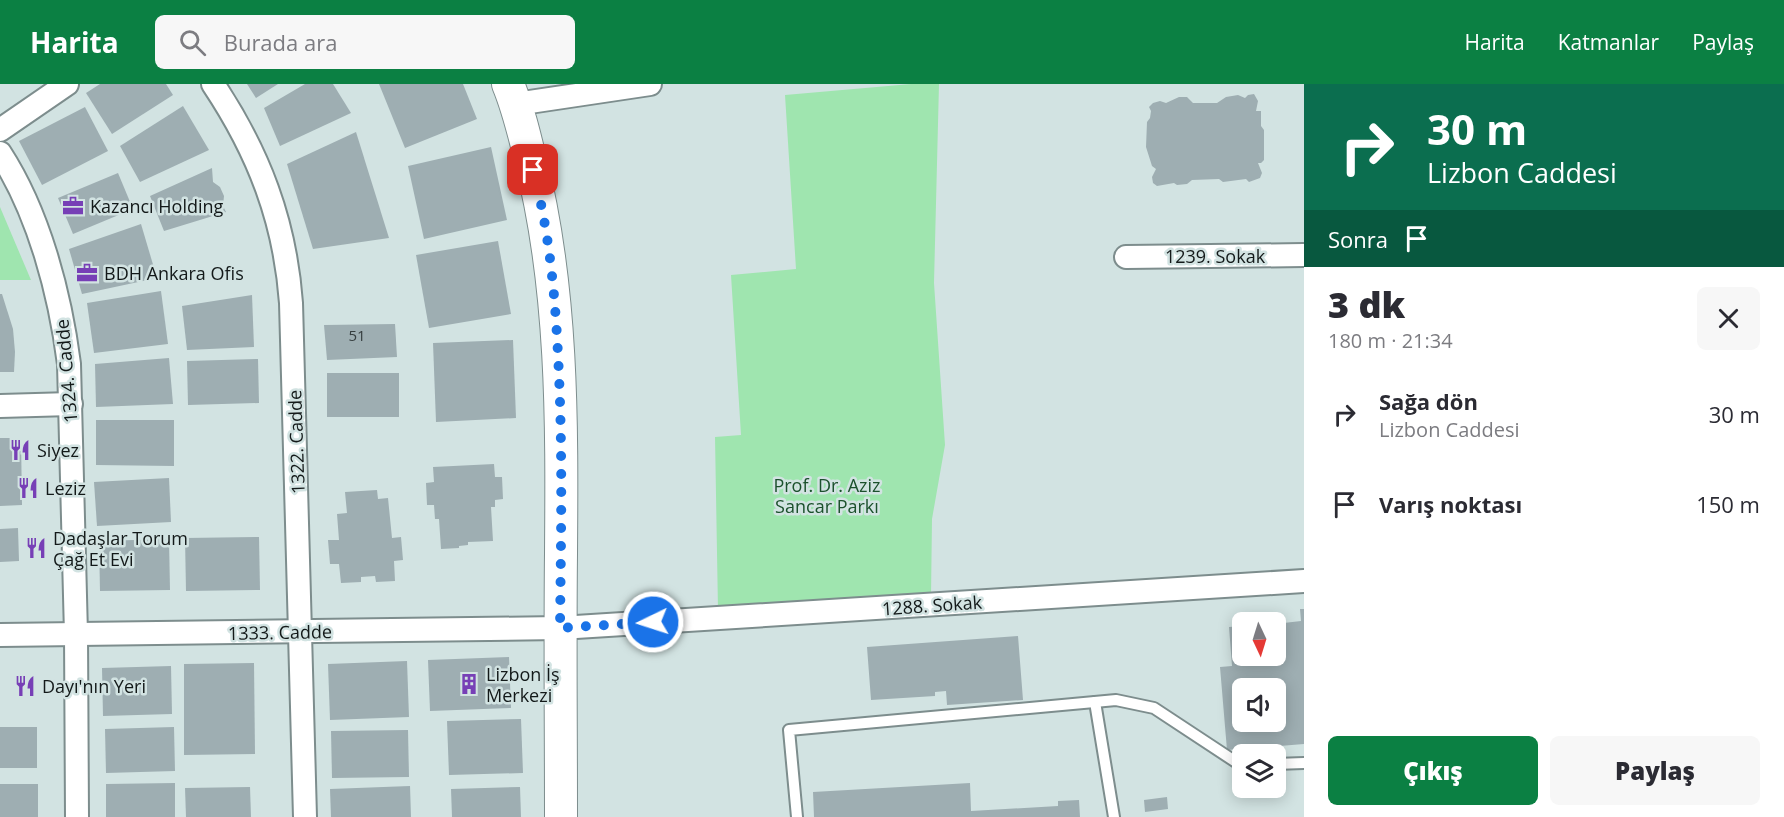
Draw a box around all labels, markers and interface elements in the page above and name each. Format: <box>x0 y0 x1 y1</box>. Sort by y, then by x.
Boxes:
search box <box>155 15 575 69</box>
text: Harita <box>30 23 119 61</box>
icon: search <box>176 26 209 59</box>
text: Burada ara <box>224 27 337 57</box>
text: Harita <box>1464 28 1525 56</box>
text: Katmanlar <box>1558 28 1659 56</box>
text: Paylaş <box>1692 28 1754 56</box>
text: 30 m <box>1427 100 1527 157</box>
icon: right <box>1328 108 1406 186</box>
pin <box>507 144 558 195</box>
icon: arrive <box>516 153 549 186</box>
text: Lizbon Caddesi <box>1427 154 1617 191</box>
office icon: Kazancı Holding <box>61 194 85 218</box>
place label: Kazancı Holding <box>90 194 224 218</box>
icon: arrive <box>1400 222 1433 255</box>
text: Sonra <box>1328 224 1388 254</box>
street label: 1239. Sokak <box>1165 244 1266 268</box>
office icon: BDH Ankara Ofis <box>75 261 99 285</box>
place label: BDH Ankara Ofis <box>104 261 244 285</box>
text: 3 dk <box>1328 280 1405 329</box>
button: close <box>1697 287 1760 350</box>
street label: 1324. Cadde <box>50 318 82 424</box>
house number: 51 <box>348 325 366 345</box>
text: 180 m · 21:34 <box>1328 327 1453 354</box>
text: Sağa dön <box>1379 386 1478 416</box>
street label: 1322. Cadde <box>282 390 310 494</box>
icon: right <box>1328 398 1361 431</box>
text: 30 m <box>1709 399 1760 429</box>
text: Lizbon Caddesi <box>1379 416 1520 443</box>
restaurant icon: Siyez <box>8 438 32 462</box>
place label: Siyez <box>37 438 79 462</box>
park label: Prof. Dr. Aziz Sancar Parkı <box>773 473 881 518</box>
restaurant icon: Leziz <box>16 476 40 500</box>
place label: Leziz <box>45 476 86 500</box>
icon: arrive <box>1328 488 1361 521</box>
text: Varış noktası <box>1379 489 1522 519</box>
text: 150 m <box>1696 489 1760 519</box>
place label: Dadaşlar Torum Çağ Et Evi <box>53 526 188 571</box>
restaurant icon: Dadaşlar Torum Çağ Et Evi <box>24 536 48 560</box>
street label: 1288. Sokak <box>881 589 983 620</box>
position arrow <box>621 590 685 654</box>
north arrow <box>1232 612 1286 666</box>
map controls <box>1232 612 1286 798</box>
street label: 1333. Cadde <box>228 619 332 645</box>
place label: Lizbon İş Merkezi <box>486 662 560 707</box>
building icon: Lizbon İş Merkezi <box>457 672 481 696</box>
restaurant icon: Dayı'nın Yeri <box>13 674 37 698</box>
place label: Dayı'nın Yeri <box>42 674 146 698</box>
button: sound <box>1232 678 1286 732</box>
button: Çıkış <box>1328 736 1538 805</box>
button: Paylaş <box>1550 736 1760 805</box>
button: layers <box>1232 744 1286 798</box>

